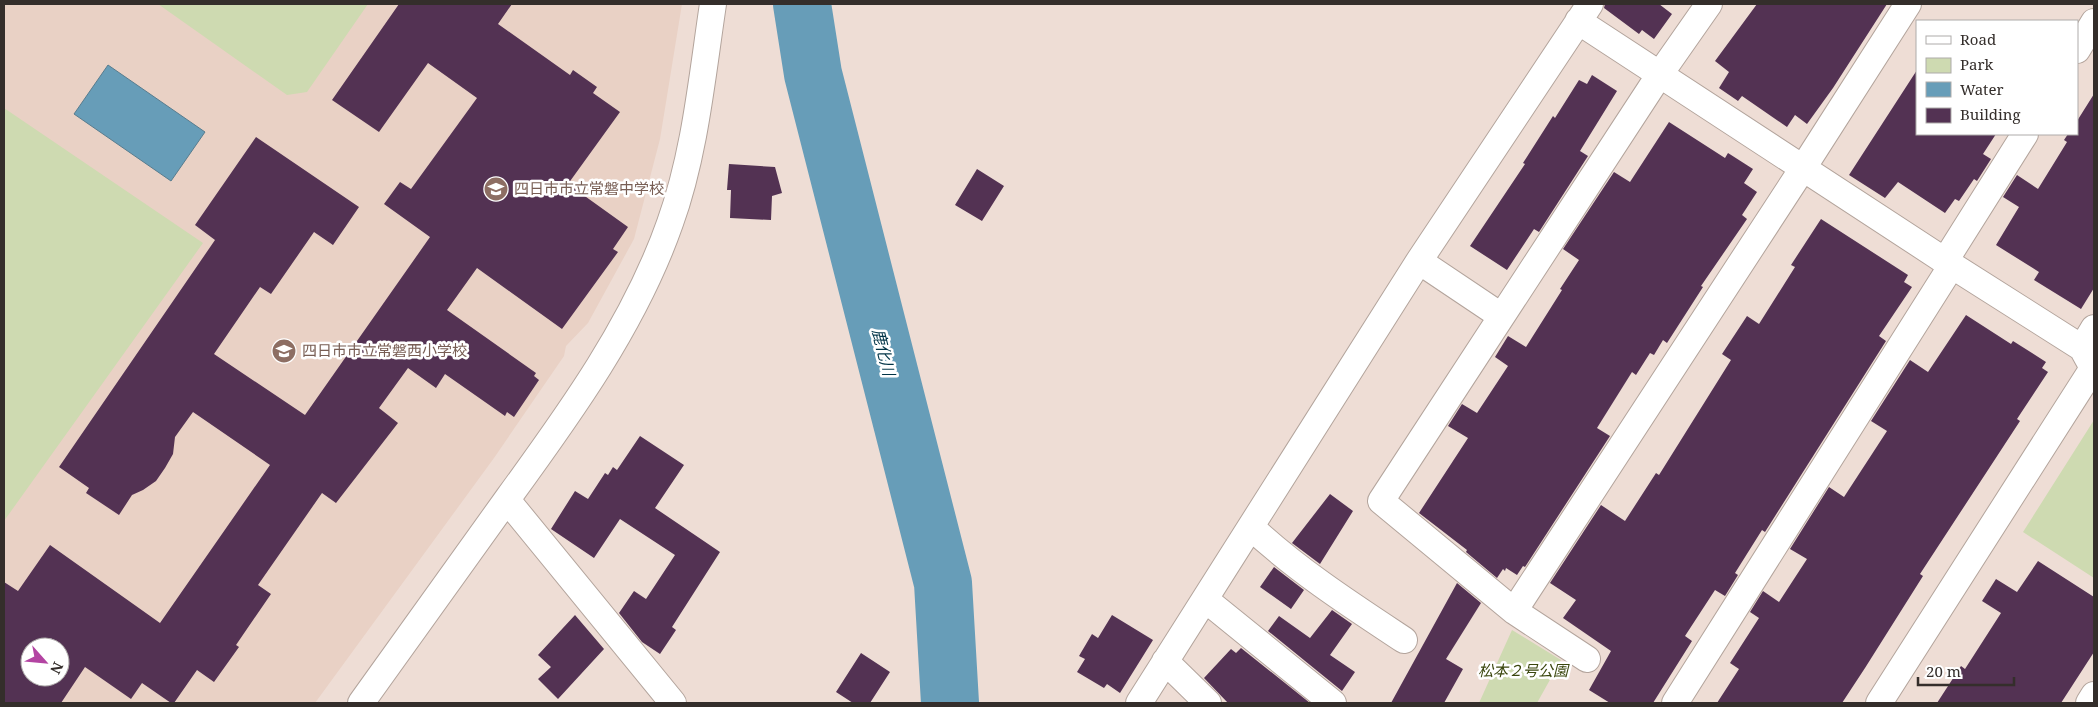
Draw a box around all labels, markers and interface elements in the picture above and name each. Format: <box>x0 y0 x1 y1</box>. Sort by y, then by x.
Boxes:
legend <box>1916 20 2078 135</box>
text: Road <box>1960 29 1996 49</box>
text: Park <box>1960 54 1994 74</box>
text: Water <box>1960 79 2003 99</box>
text: Building <box>1960 104 2021 124</box>
school or university icon: 四日市市立常磐中学校 <box>483 176 509 202</box>
place label: 四日市市立常磐中学校 <box>514 178 664 198</box>
water label: 鹿化川 <box>868 326 901 380</box>
school or university icon: 四日市市立常磐西小学校 <box>271 338 297 364</box>
place label: 四日市市立常磐西小学校 <box>302 340 467 360</box>
north arrow <box>20 637 70 687</box>
scale bar <box>1918 654 2014 686</box>
text: N <box>46 659 68 677</box>
park label: 松本２号公園 <box>1478 660 1570 680</box>
text: 20 m <box>1926 661 1961 681</box>

